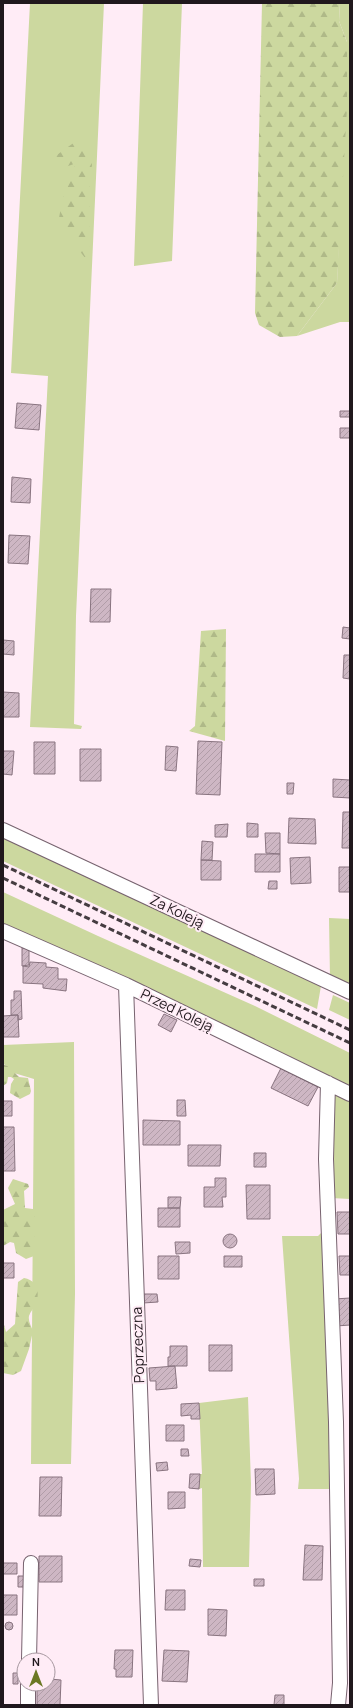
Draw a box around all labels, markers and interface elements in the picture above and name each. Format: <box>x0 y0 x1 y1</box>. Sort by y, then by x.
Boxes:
street label: Za Koleją <box>147 890 207 931</box>
street label: Przed Koleją <box>138 984 217 1035</box>
street label: Poprzeczna <box>127 1307 148 1383</box>
north arrow <box>16 1652 56 1692</box>
text: N <box>32 1654 40 1669</box>

